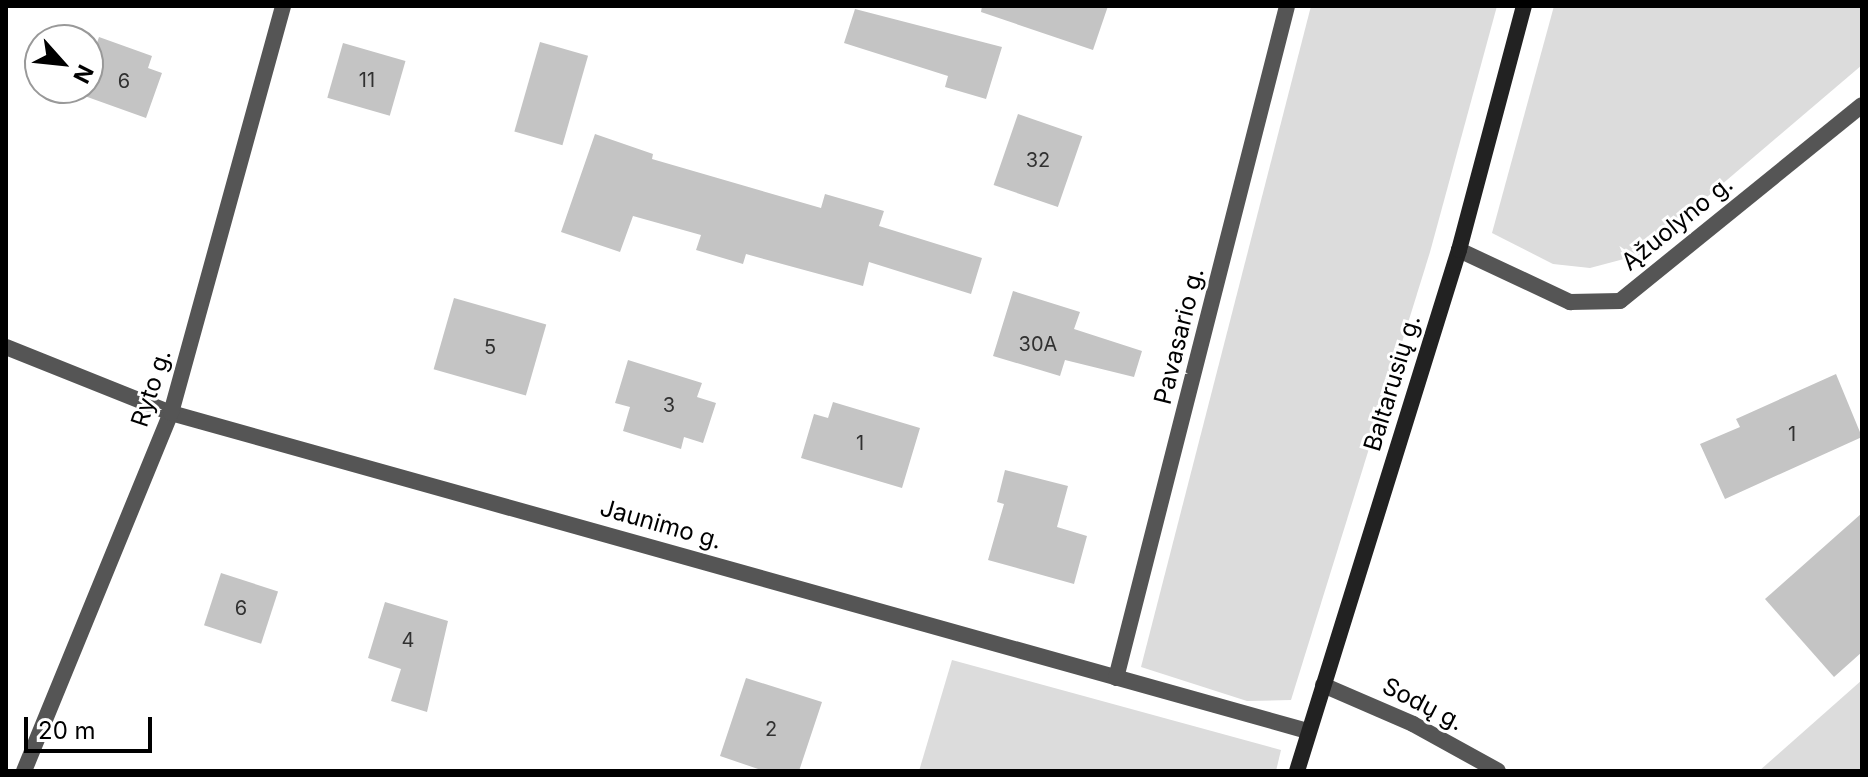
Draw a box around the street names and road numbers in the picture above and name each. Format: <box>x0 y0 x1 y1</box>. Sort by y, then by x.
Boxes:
street label: Ąžuolyno g. <box>1616 169 1738 277</box>
street label: Pavasario g. <box>1148 265 1210 407</box>
street label: Baltarusių g. <box>1358 311 1426 455</box>
street label: Ryto g. <box>125 346 177 430</box>
street label: Jaunimo g. <box>597 493 725 555</box>
street label: Sodų g. <box>1378 671 1468 737</box>

